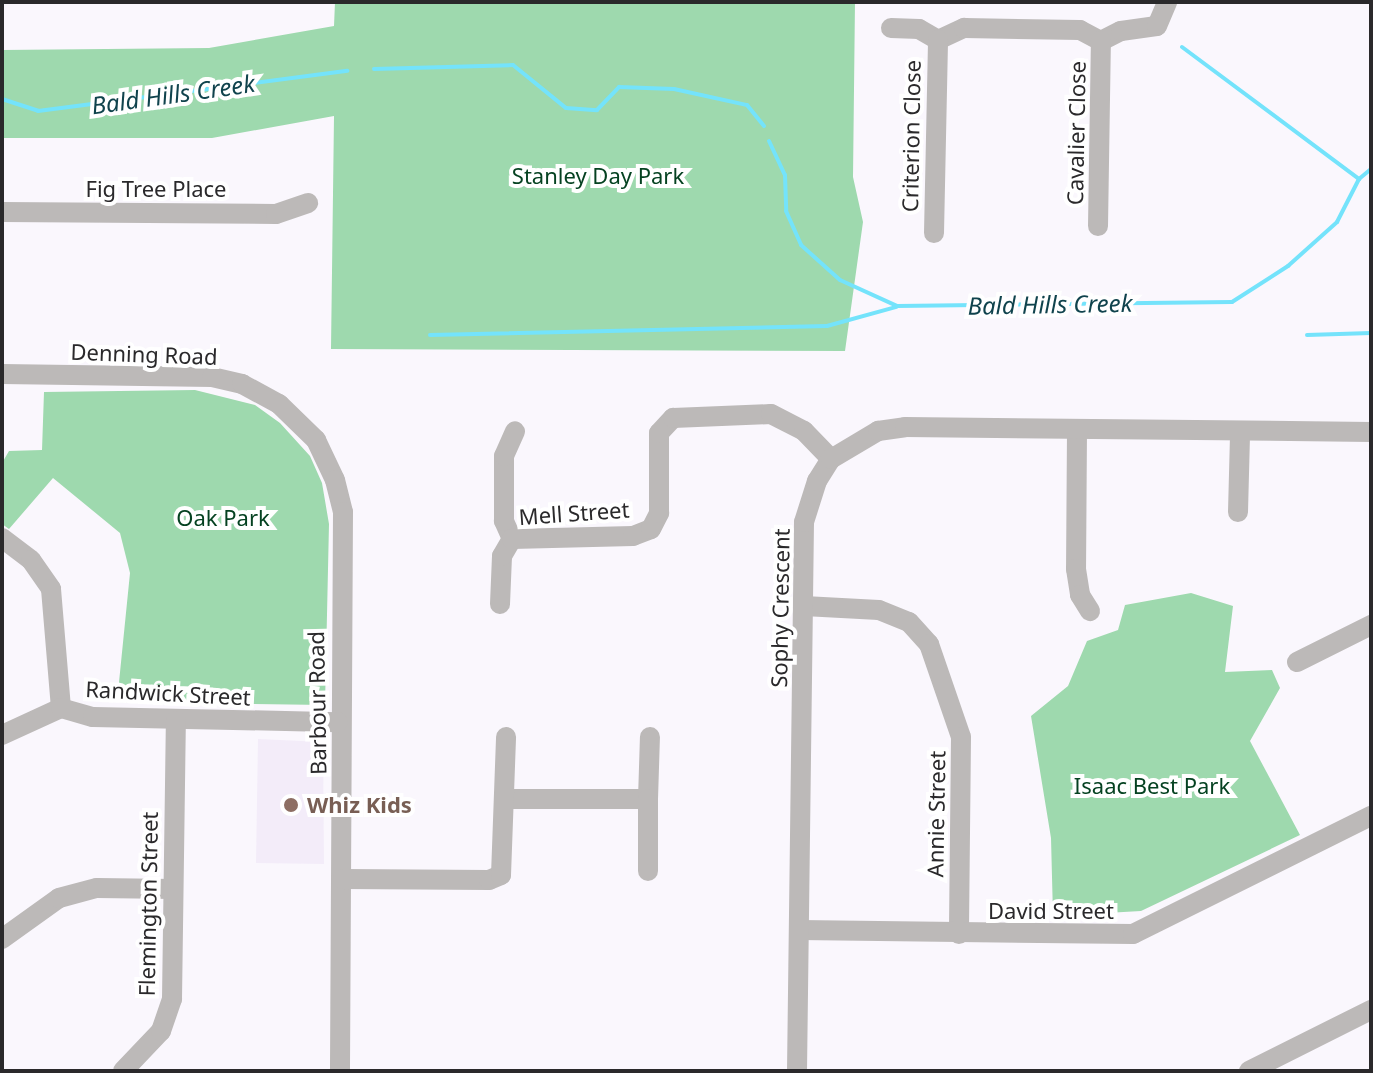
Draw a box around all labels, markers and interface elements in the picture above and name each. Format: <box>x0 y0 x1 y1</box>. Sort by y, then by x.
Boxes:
street label: Criterion Close <box>896 60 926 212</box>
street label: Cavalier Close <box>1062 61 1090 205</box>
water label: Bald Hills Creek <box>89 68 257 120</box>
park label: Stanley Day Park <box>512 163 684 189</box>
street label: Fig Tree Place <box>86 176 226 202</box>
water label: Bald Hills Creek <box>967 288 1133 320</box>
street label: Denning Road <box>70 338 218 370</box>
street label: Mell Street <box>518 496 630 530</box>
park label: Oak Park <box>176 505 270 531</box>
street label: Sophy Crescent <box>765 528 795 688</box>
street label: Barbour Road <box>303 631 331 775</box>
street label: Randwick Street <box>85 675 251 711</box>
street label: Annie Street <box>922 751 950 877</box>
park label: Isaac Best Park <box>1074 773 1230 799</box>
place label: Whiz Kids <box>307 792 412 818</box>
marker: Whiz Kids <box>282 796 300 814</box>
street label: Flemington Street <box>133 811 163 997</box>
street label: David Street <box>988 898 1114 924</box>

